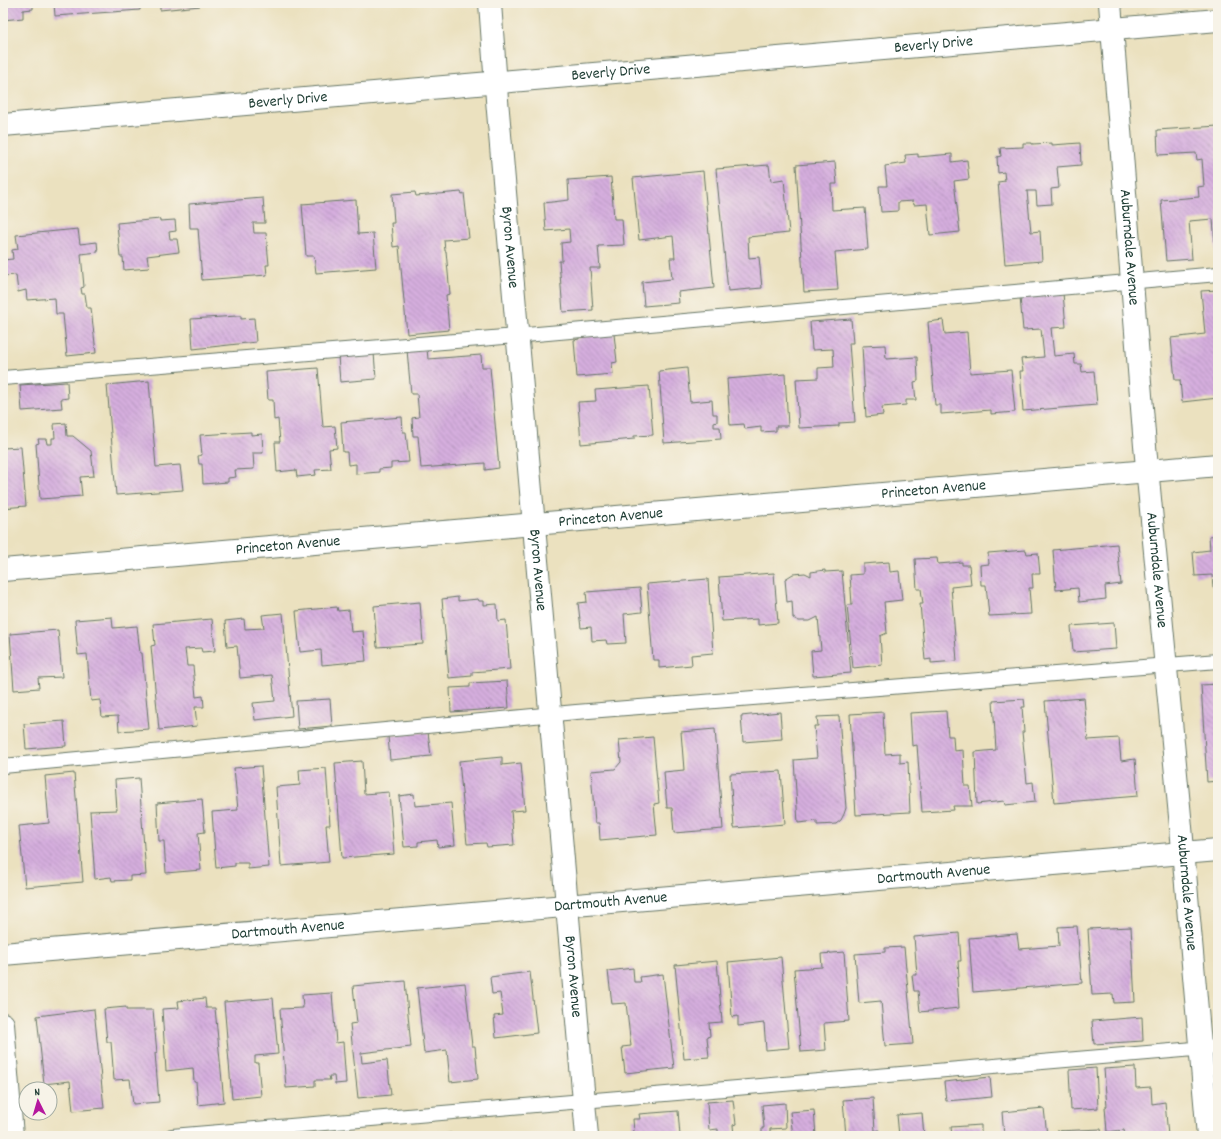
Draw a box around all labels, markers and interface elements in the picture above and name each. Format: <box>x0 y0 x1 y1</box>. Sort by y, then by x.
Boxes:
street label: Beverly Drive <box>893 30 974 59</box>
street label: Beverly Drive <box>570 58 651 87</box>
street label: Beverly Drive <box>248 86 328 115</box>
street label: Auburndale Avenue <box>1113 188 1145 306</box>
street label: Byron Avenue <box>495 205 525 289</box>
street label: Princeton Avenue <box>880 474 987 506</box>
street label: Princeton Avenue <box>557 502 664 533</box>
street label: Auburndale Avenue <box>1140 511 1174 629</box>
street label: Byron Avenue <box>523 528 553 612</box>
street label: Princeton Avenue <box>235 529 341 561</box>
street label: Auburndale Avenue <box>1170 834 1203 952</box>
street label: Dartmouth Avenue <box>876 858 991 891</box>
street label: Dartmouth Avenue <box>553 886 668 918</box>
street label: Dartmouth Avenue <box>230 913 345 946</box>
street label: Byron Avenue <box>558 935 588 1018</box>
north arrow <box>18 1081 58 1121</box>
text: N <box>34 1085 41 1101</box>

